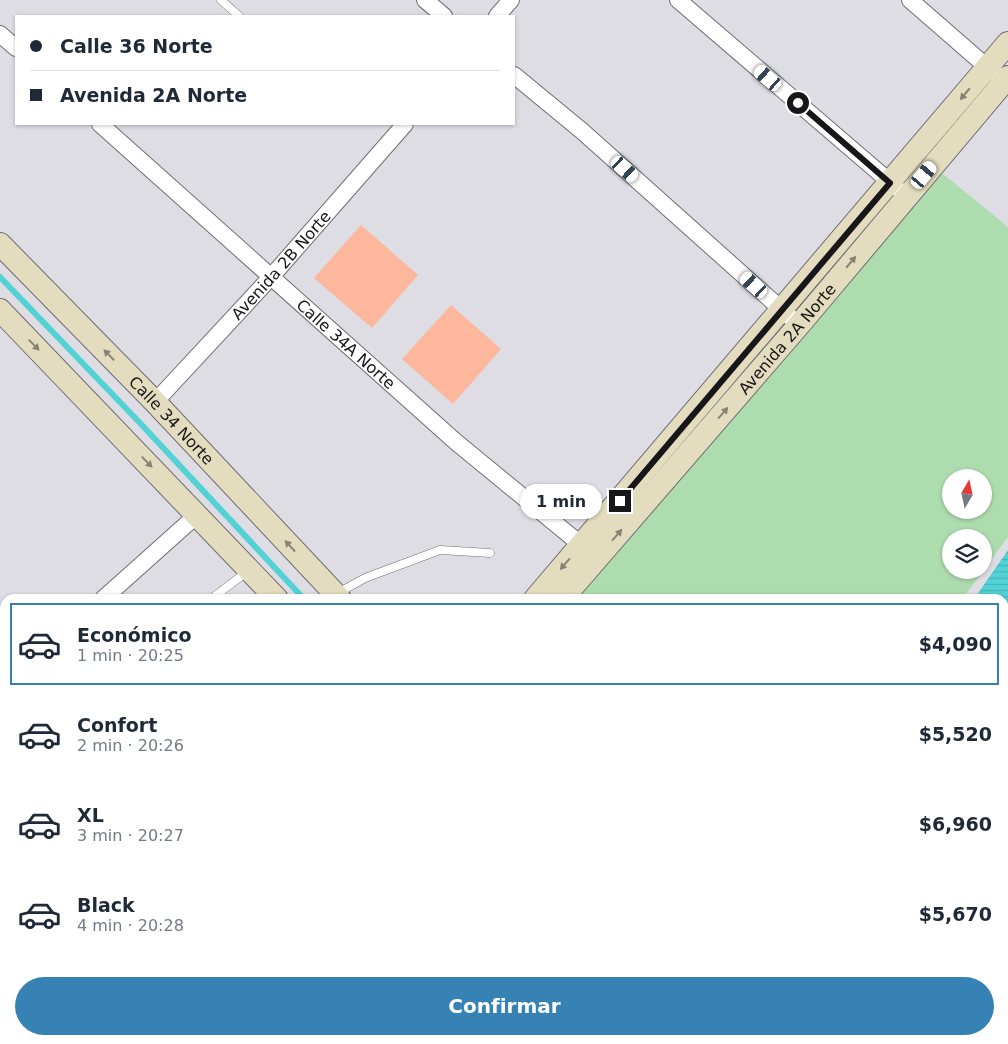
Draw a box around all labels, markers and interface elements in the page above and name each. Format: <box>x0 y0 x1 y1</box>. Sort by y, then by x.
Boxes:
text: Calle 36 Norte <box>60 35 213 57</box>
car <box>751 62 784 94</box>
text: Avenida 2A Norte <box>60 84 247 106</box>
one-way arrow <box>959 87 970 100</box>
route start <box>787 92 809 114</box>
car <box>608 153 641 185</box>
car <box>908 159 939 191</box>
street label: Avenida 2B Norte <box>227 207 334 323</box>
one-way arrow <box>846 256 857 269</box>
car <box>737 269 770 301</box>
street label: Avenida 2A Norte <box>734 279 839 398</box>
street label: Calle 34A Norte <box>293 295 399 393</box>
one-way arrow <box>28 339 40 351</box>
one-way arrow <box>103 349 115 361</box>
street label: Calle 34 Norte <box>125 372 218 468</box>
one-way arrow <box>718 406 729 419</box>
one-way arrow <box>141 455 153 467</box>
north arrow <box>942 469 992 519</box>
map controls <box>942 469 992 579</box>
callout: 1 min <box>520 484 602 518</box>
route end <box>609 490 631 512</box>
text: 1 min <box>536 492 586 511</box>
button: layers <box>942 529 992 579</box>
one-way arrow <box>611 530 623 542</box>
one-way arrow <box>284 540 296 552</box>
one-way arrow <box>559 558 571 570</box>
icon: car <box>17 622 62 667</box>
text: Económico <box>77 624 192 646</box>
text: $4,090 <box>919 633 992 655</box>
text: 1 min · 20:25 <box>77 646 184 665</box>
icon: car <box>17 712 62 757</box>
text: Confort <box>77 714 157 736</box>
text: $5,520 <box>919 723 992 745</box>
text: 2 min · 20:26 <box>77 736 184 755</box>
icon: car <box>17 802 62 847</box>
text: XL <box>77 804 104 826</box>
text: $6,960 <box>919 813 992 835</box>
text: 3 min · 20:27 <box>77 826 184 845</box>
icon: car <box>17 892 62 937</box>
text: Black <box>77 894 135 916</box>
text: $5,670 <box>919 903 992 925</box>
text: 4 min · 20:28 <box>77 916 184 935</box>
button: Confirmar <box>15 977 994 1035</box>

